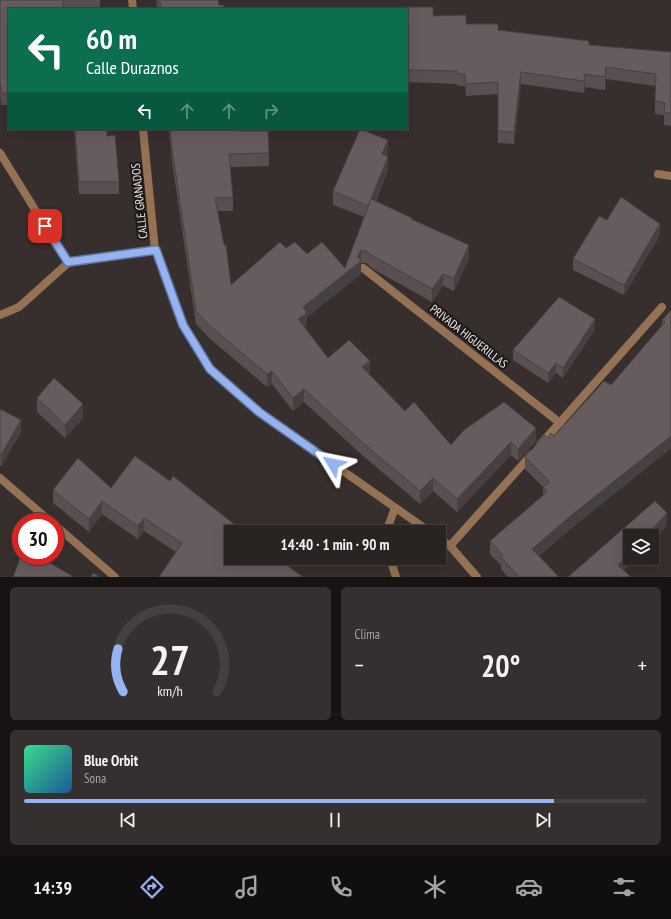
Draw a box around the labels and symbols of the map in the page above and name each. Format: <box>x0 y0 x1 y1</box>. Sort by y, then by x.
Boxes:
street label: CALLE GRANADOS <box>128 163 150 239</box>
pin <box>28 209 62 243</box>
street label: PRIVADA HIGUERILLAS <box>427 301 511 371</box>
position arrow <box>312 443 354 485</box>
speed limit sign: 30 <box>12 513 64 565</box>

